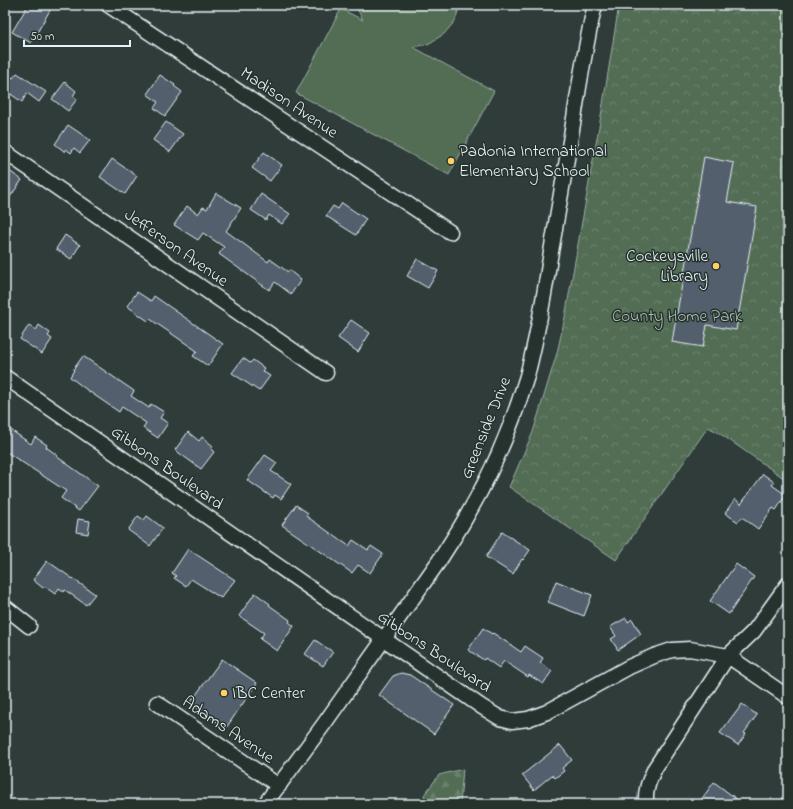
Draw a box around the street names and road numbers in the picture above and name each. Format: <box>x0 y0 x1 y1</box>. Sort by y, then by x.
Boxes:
street label: Madison Avenue <box>235 61 343 145</box>
street label: Jefferson Avenue <box>119 203 233 293</box>
street label: Greenside Drive <box>454 373 518 483</box>
street label: Gibbons Boulevard <box>106 420 229 516</box>
street label: Gibbons Boulevard <box>372 605 496 700</box>
street label: Adams Avenue <box>177 690 279 770</box>

